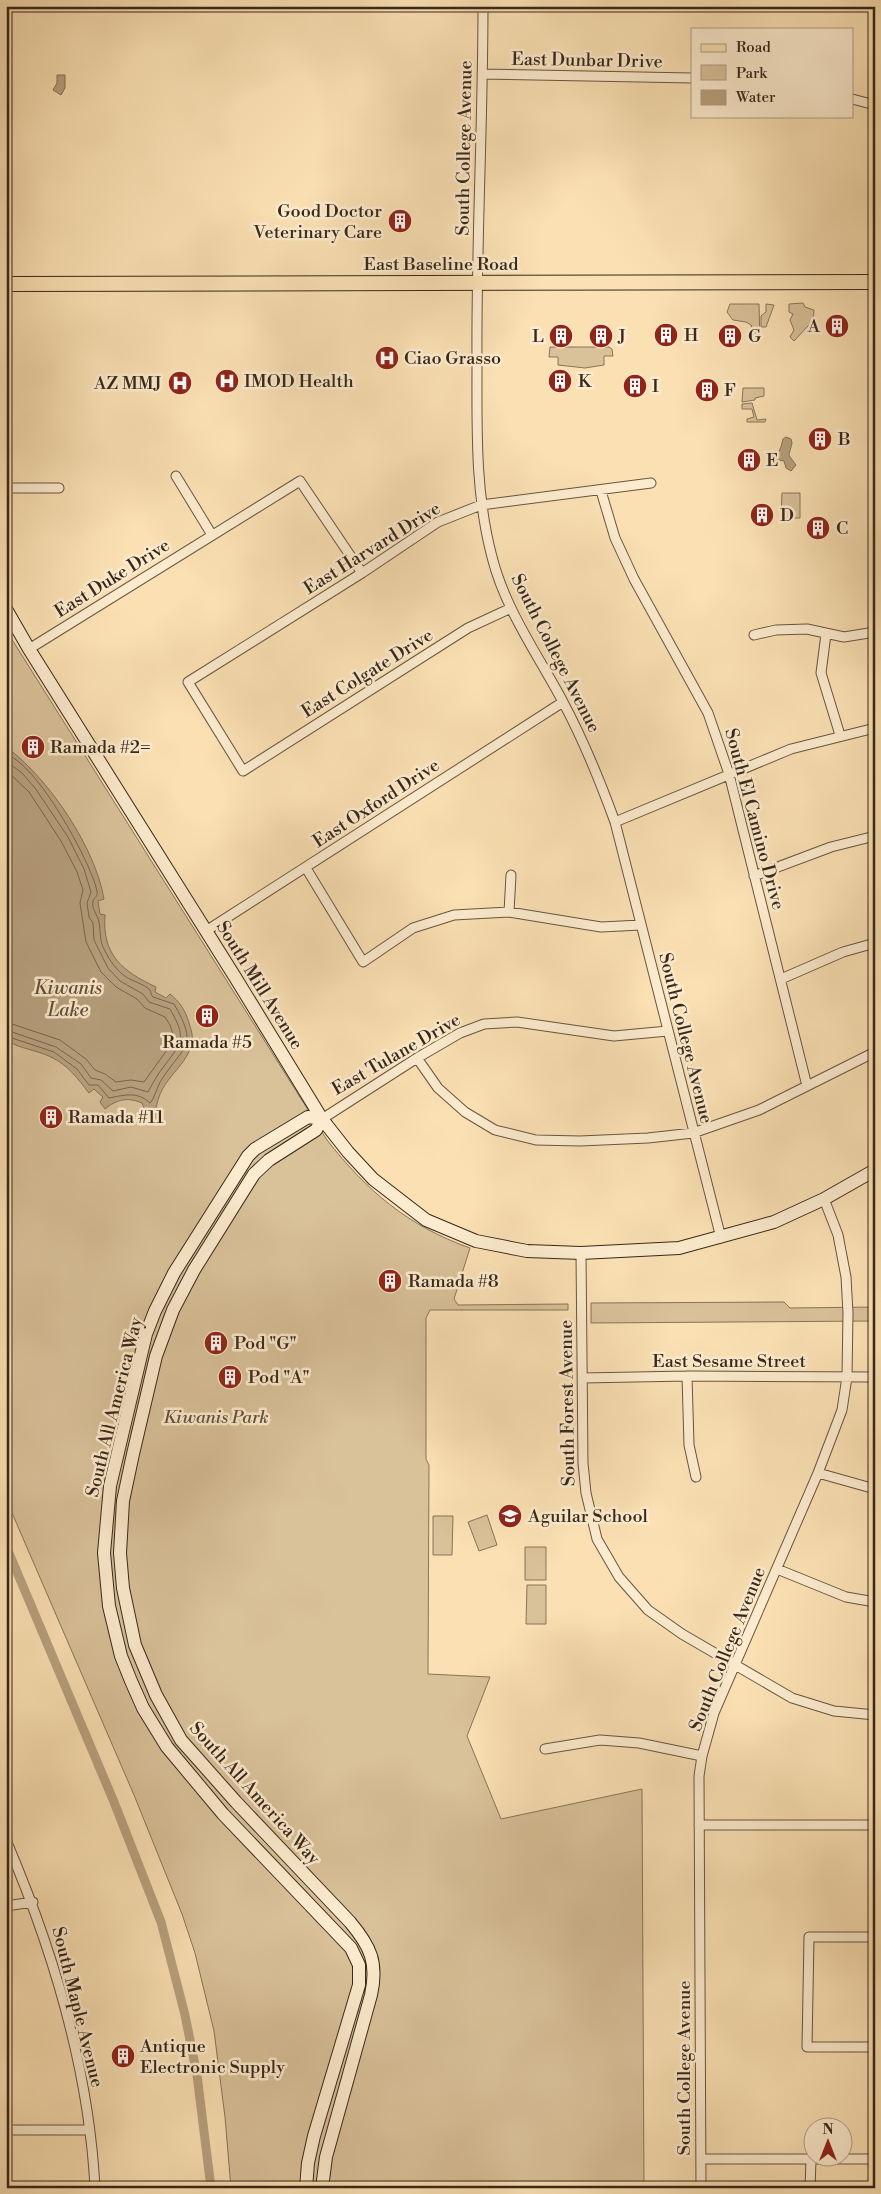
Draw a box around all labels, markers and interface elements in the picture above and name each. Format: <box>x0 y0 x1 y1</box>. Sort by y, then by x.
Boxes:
legend <box>691 28 854 118</box>
text: Road <box>736 38 771 57</box>
street label: East Dunbar Drive <box>511 48 663 73</box>
street label: South College Avenue <box>451 60 478 236</box>
text: Park <box>736 64 768 83</box>
text: Water <box>735 88 776 107</box>
place label: Good Doctor Veterinary Care <box>252 200 382 244</box>
building icon: Good Doctor Veterinary Care <box>387 208 413 234</box>
street label: East Baseline Road <box>364 253 519 276</box>
building icon: A <box>824 313 850 339</box>
place label: A <box>807 315 821 338</box>
building icon: H <box>653 322 679 348</box>
building icon: L <box>548 323 574 349</box>
building icon: J <box>588 323 614 349</box>
building icon: G <box>717 323 743 349</box>
place label: H <box>684 324 699 347</box>
place label: L <box>532 325 544 348</box>
place label: J <box>617 325 626 348</box>
place label: G <box>748 325 762 348</box>
hospital icon: Ciao Grasso <box>374 345 400 371</box>
place label: Ciao Grasso <box>404 347 501 370</box>
hospital icon: IMOD Health <box>214 368 240 394</box>
building icon: K <box>547 368 573 394</box>
hospital icon: AZ MMJ <box>167 370 193 396</box>
place label: IMOD Health <box>244 370 354 393</box>
place label: K <box>578 370 593 393</box>
place label: AZ MMJ <box>93 372 162 395</box>
building icon: I <box>622 373 648 399</box>
place label: I <box>652 375 659 398</box>
building icon: F <box>694 377 720 403</box>
place label: F <box>724 379 736 402</box>
building icon: B <box>807 426 833 452</box>
place label: B <box>837 428 851 451</box>
building icon: E <box>736 447 762 473</box>
place label: E <box>766 449 778 472</box>
street label: East Harvard Drive <box>300 497 445 600</box>
building icon: D <box>749 502 775 528</box>
place label: D <box>780 504 794 527</box>
building icon: C <box>805 515 831 541</box>
place label: C <box>836 517 848 540</box>
street label: East Duke Drive <box>50 534 174 623</box>
street label: South College Avenue <box>506 570 606 737</box>
street label: East Colgate Drive <box>297 624 437 723</box>
street label: South El Camino Drive <box>719 726 790 912</box>
building icon: Ramada #2= <box>20 734 46 760</box>
place label: Ramada #2= <box>50 736 151 759</box>
street label: East Oxford Drive <box>309 754 444 853</box>
street label: South Mill Avenue <box>211 917 308 1054</box>
street label: South College Avenue <box>653 950 718 1126</box>
water label: Kiwanis Lake <box>34 976 102 1022</box>
building icon: Ramada #5 <box>194 1003 220 1029</box>
street label: East Tulane Drive <box>328 1008 465 1101</box>
place label: Ramada #5 <box>162 1031 252 1054</box>
building icon: Ramada #11 <box>38 1104 64 1130</box>
place label: Ramada #11 <box>68 1106 164 1129</box>
building icon: Ramada #8 <box>377 1268 403 1294</box>
place label: Ramada #8 <box>408 1270 499 1293</box>
street label: South All America Way <box>81 1315 148 1499</box>
street label: South Forest Avenue <box>555 1320 580 1486</box>
building icon: Pod "G" <box>203 1330 229 1356</box>
place label: Pod "G" <box>234 1332 297 1355</box>
street label: East Sesame Street <box>652 1350 806 1373</box>
building icon: Pod "A" <box>217 1364 243 1390</box>
place label: Pod "A" <box>248 1366 310 1389</box>
park label: Kiwanis Park <box>163 1406 269 1429</box>
school or university icon: Aguilar School <box>497 1503 523 1529</box>
place label: Aguilar School <box>527 1505 649 1528</box>
street label: South College Avenue <box>684 1564 771 1735</box>
street label: South All America Way <box>184 1717 325 1870</box>
street label: South Maple Avenue <box>46 1924 109 2090</box>
street label: South College Avenue <box>673 1980 696 2156</box>
place label: Antique Electronic Supply <box>139 2035 285 2079</box>
building icon: Antique Electronic Supply <box>110 2043 136 2069</box>
north arrow <box>804 2116 854 2166</box>
text: N <box>822 2121 834 2139</box>

